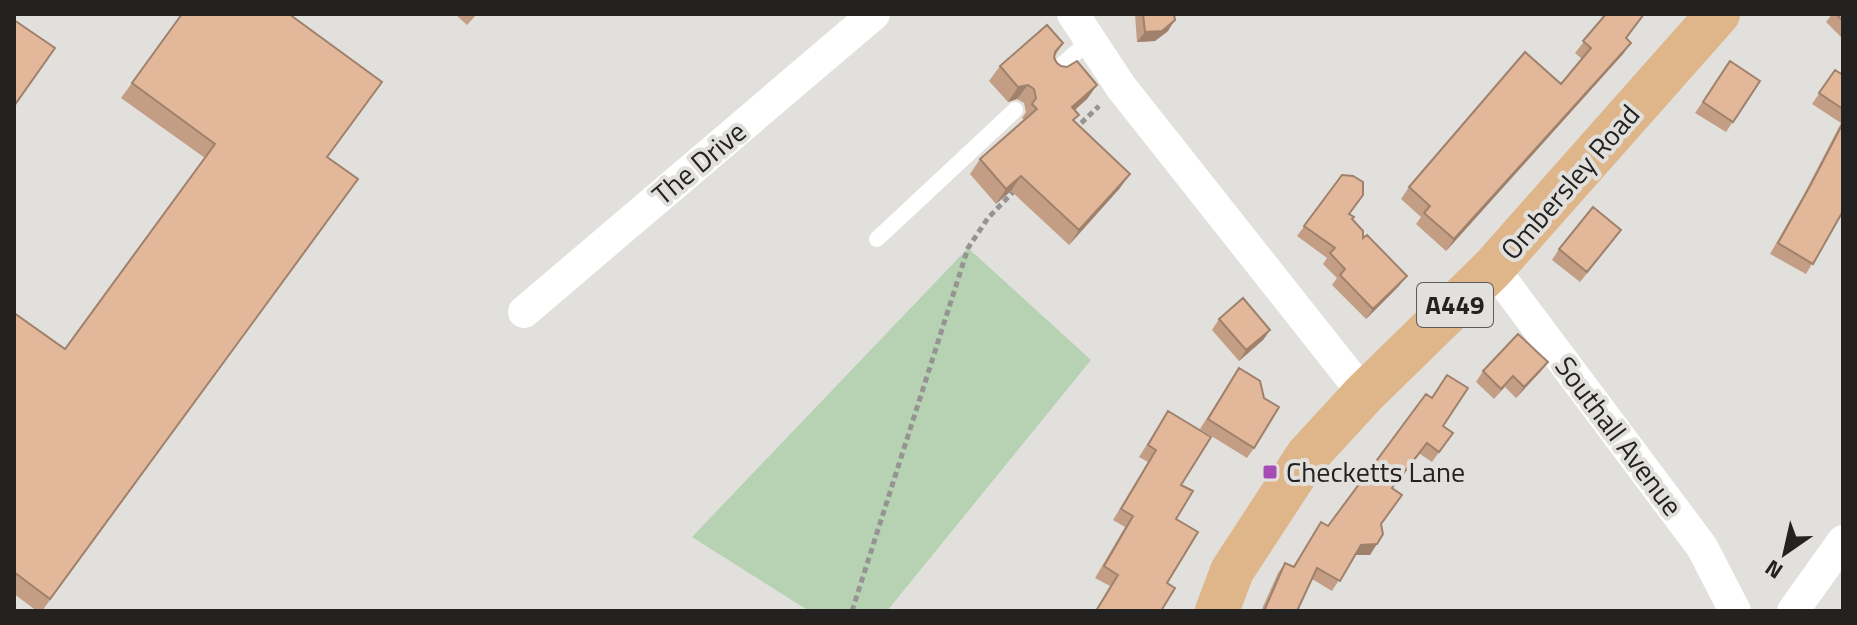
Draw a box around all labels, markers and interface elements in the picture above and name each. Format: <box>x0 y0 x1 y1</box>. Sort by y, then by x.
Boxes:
street label: Ombersley Road <box>1490 94 1650 269</box>
street label: The Drive <box>642 110 755 215</box>
road number: A449 <box>1417 283 1493 327</box>
street label: Southall Avenue <box>1545 347 1694 525</box>
place label: Checketts Lane <box>1286 450 1465 493</box>
marker: Checketts Lane <box>1261 463 1279 481</box>
north arrow <box>1745 513 1825 593</box>
text: N <box>1758 551 1790 588</box>

